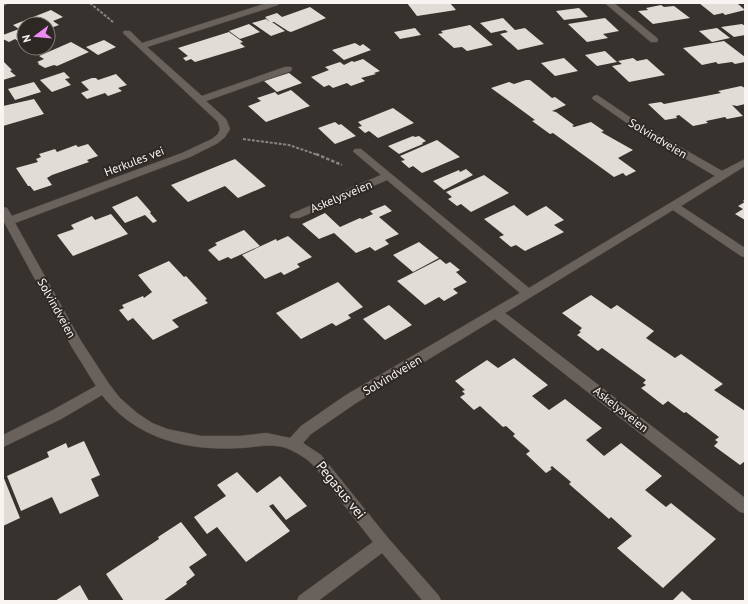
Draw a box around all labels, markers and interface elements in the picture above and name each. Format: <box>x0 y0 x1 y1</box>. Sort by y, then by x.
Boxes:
north arrow <box>16 16 56 56</box>
text: N <box>19 33 34 44</box>
street label: Solvindveien <box>626 115 690 161</box>
street label: Herkules vei <box>102 143 166 179</box>
street label: Askelysveien <box>308 176 374 216</box>
street label: Solvindveien <box>34 276 80 340</box>
street label: Solvindveien <box>360 352 424 398</box>
street label: Askelysveien <box>591 383 651 435</box>
street label: Pegasus vei <box>312 457 370 523</box>

